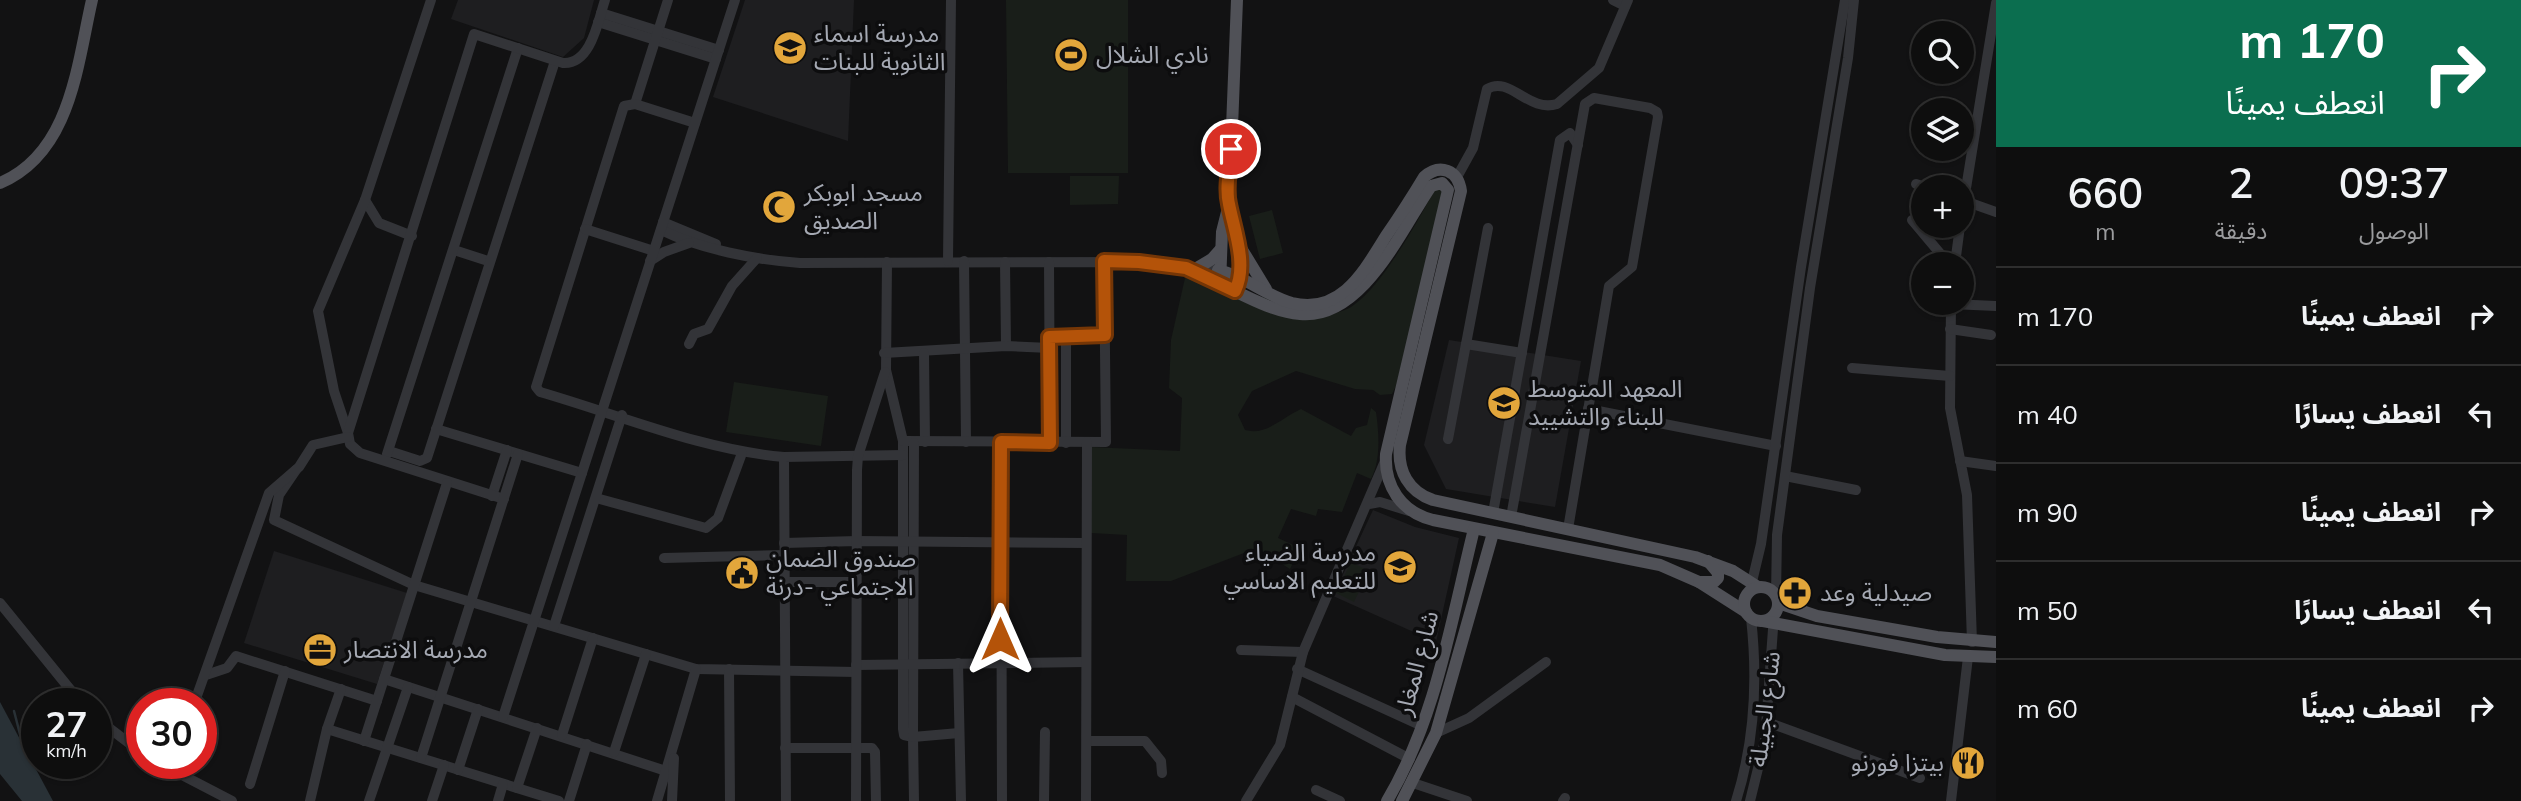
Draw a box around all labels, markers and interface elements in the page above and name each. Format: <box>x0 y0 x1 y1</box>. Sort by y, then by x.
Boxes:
text: 170 m <box>2239 9 2385 70</box>
place label: مدرسة اسماء الثانوية للبنات <box>814 18 946 76</box>
map controls <box>1911 21 1974 315</box>
button: search <box>1911 21 1974 84</box>
icon: right <box>2409 28 2500 119</box>
school or university icon: مدرسة اسماء الثانوية للبنات <box>771 29 809 67</box>
sports icon: نادي الشلال <box>1052 36 1090 74</box>
place label: نادي الشلال <box>1096 39 1209 74</box>
text: انعطف يمينًا <box>2226 82 2385 122</box>
button: layers <box>1911 98 1974 161</box>
pin <box>1201 119 1261 179</box>
icon: arrive <box>1212 130 1250 168</box>
text: 2 <box>2228 156 2254 209</box>
text: 09:37 <box>2339 156 2449 209</box>
text: 660 <box>2068 166 2143 219</box>
button: + <box>1911 175 1974 238</box>
place label: مسجد ابوبكر الصديق <box>803 177 923 236</box>
mosque icon: مسجد ابوبكر الصديق <box>760 188 798 226</box>
text: دقيقة <box>2215 216 2267 245</box>
text: الوصول <box>2359 216 2429 245</box>
text: m <box>2095 217 2115 246</box>
button: − <box>1911 252 1974 315</box>
icon: right <box>2462 297 2500 335</box>
text: انعطف يمينًا <box>2301 299 2441 332</box>
text: 170 m <box>2017 300 2093 333</box>
place label: المعهد المتوسط للبناء والتشييد <box>1528 373 1682 431</box>
school or university icon: المعهد المتوسط للبناء والتشييد <box>1485 384 1523 422</box>
icon: left <box>2462 395 2500 433</box>
text: انعطف يسارًا <box>2294 397 2441 430</box>
text: 40 m <box>2017 398 2078 431</box>
icon: right <box>2462 493 2500 531</box>
text: انعطف يمينًا <box>2301 495 2441 528</box>
text: 90 m <box>2017 496 2078 529</box>
place label: مدرسة الضياء للتعليم الاساسي <box>1223 537 1376 600</box>
place label: صندوق الضمان الاجتماعي -درنة <box>766 543 916 606</box>
school or university icon: مدرسة الضياء للتعليم الاساسي <box>1381 548 1419 586</box>
public building icon: صندوق الضمان الاجتماعي -درنة <box>723 554 761 592</box>
pharmacy icon: صيدلية وعد <box>1776 574 1814 612</box>
place label: صيدلية وعد <box>1820 577 1932 607</box>
icon: left <box>2462 591 2500 629</box>
text: انعطف يسارًا <box>2294 593 2441 626</box>
text: 50 m <box>2017 594 2078 627</box>
position arrow <box>963 602 1037 676</box>
street label: شارع المغار <box>1387 607 1447 720</box>
office icon: مدرسة الانتصار <box>301 631 339 669</box>
place label: مدرسة الانتصار <box>343 634 488 664</box>
street label: شارع الجبيلة <box>1742 649 1789 769</box>
speed limit sign: 30 <box>126 688 217 779</box>
icon: right <box>2462 689 2500 727</box>
text: انعطف يمينًا <box>2301 691 2441 724</box>
text: 60 m <box>2017 692 2078 725</box>
text: 27 <box>45 702 88 746</box>
text: km/h <box>46 739 87 762</box>
restaurant icon: بيتزا فورنو <box>1949 744 1987 782</box>
place label: بيتزا فورنو <box>1851 747 1944 777</box>

